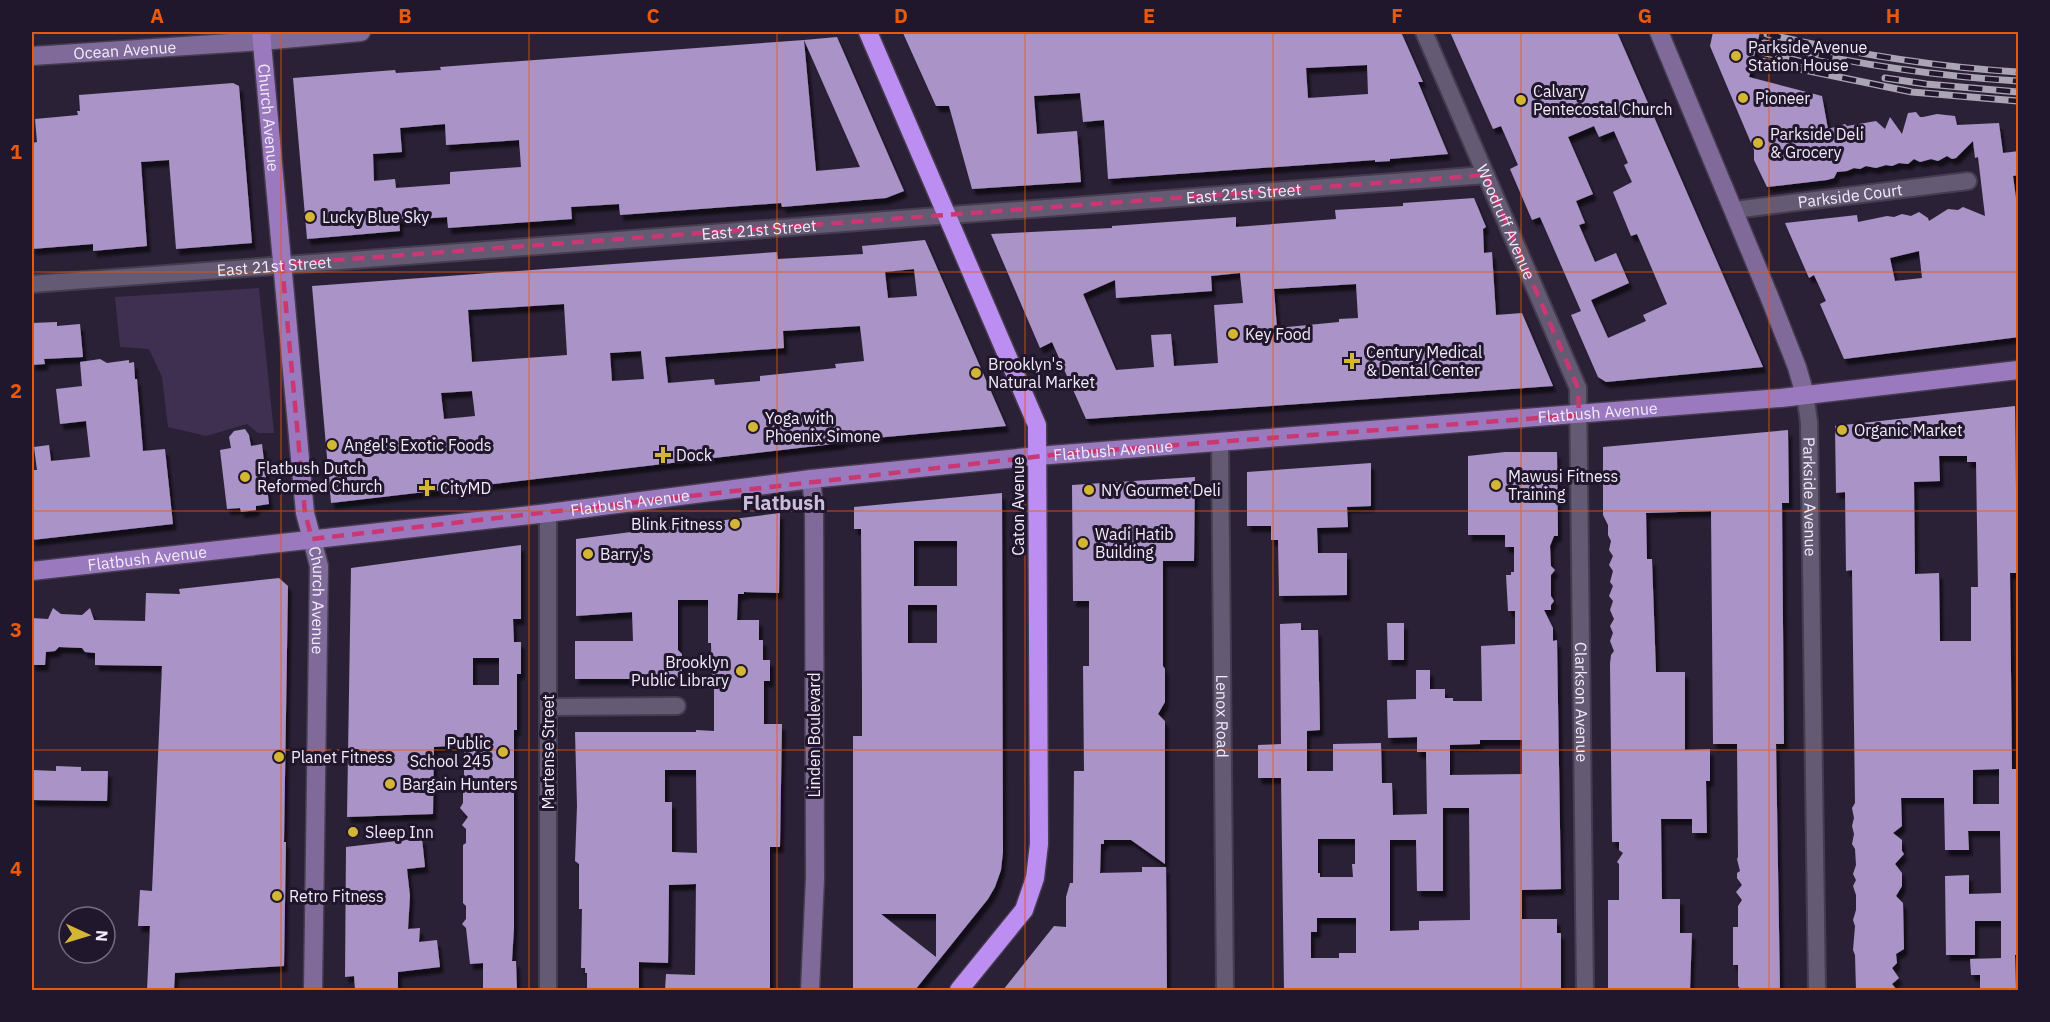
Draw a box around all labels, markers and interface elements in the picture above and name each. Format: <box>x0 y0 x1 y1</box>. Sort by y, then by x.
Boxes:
text: A <box>150 2 164 29</box>
text: B <box>398 2 412 29</box>
text: C <box>646 2 660 29</box>
text: D <box>894 2 908 29</box>
text: E <box>1143 2 1155 29</box>
text: F <box>1391 2 1403 29</box>
text: G <box>1638 2 1652 29</box>
text: H <box>1886 2 1900 29</box>
street label: Ocean Avenue <box>73 37 177 63</box>
place label: Parkside Avenue Station House <box>1748 37 1867 75</box>
marker: Parkside Avenue Station House <box>1729 49 1743 63</box>
street label: Church Avenue <box>254 63 284 173</box>
place label: Calvary Pentecostal Church <box>1533 81 1673 119</box>
place label: Pioneer <box>1755 88 1810 108</box>
marker: Pioneer <box>1736 91 1750 105</box>
marker: Calvary Pentecostal Church <box>1514 93 1528 107</box>
place label: Parkside Deli & Grocery <box>1770 124 1864 162</box>
marker: Parkside Deli & Grocery <box>1751 136 1765 150</box>
text: 1 <box>10 138 22 165</box>
street label: Woodruff Avenue <box>1472 161 1540 283</box>
street label: East 21st Street <box>1185 179 1302 207</box>
street label: Parkside Court <box>1797 179 1904 212</box>
place label: Lucky Blue Sky <box>322 207 429 227</box>
marker: Lucky Blue Sky <box>303 210 317 224</box>
street label: East 21st Street <box>701 215 817 244</box>
street label: East 21st Street <box>216 252 333 280</box>
place label: Key Food <box>1245 324 1311 344</box>
marker: Key Food <box>1226 327 1240 341</box>
place label: Century Medical & Dental Center <box>1366 342 1482 380</box>
marker: Century Medical & Dental Center <box>1343 352 1361 370</box>
place label: Brooklyn's Natural Market <box>988 354 1095 392</box>
marker: Brooklyn's Natural Market <box>969 366 983 380</box>
text: 2 <box>10 377 22 404</box>
street label: Flatbush Avenue <box>1537 398 1658 427</box>
place label: Yoga with Phoenix Simone <box>765 408 881 446</box>
marker: Yoga with Phoenix Simone <box>746 420 760 434</box>
place label: Organic Market <box>1854 420 1963 440</box>
marker: Organic Market <box>1835 423 1849 437</box>
place label: Angel's Exotic Foods <box>344 435 491 455</box>
street label: Flatbush Avenue <box>1053 435 1174 465</box>
street label: Parkside Avenue <box>1799 437 1821 557</box>
marker: Angel's Exotic Foods <box>325 438 339 452</box>
place label: Dock <box>676 445 713 465</box>
marker: Dock <box>654 446 672 464</box>
street label: Caton Avenue <box>1008 456 1028 556</box>
place label: Flatbush Dutch Reformed Church <box>257 458 383 496</box>
place label: Mawusi Fitness Training <box>1508 466 1618 504</box>
marker: Flatbush Dutch Reformed Church <box>238 470 252 484</box>
place label: CityMD <box>440 478 491 498</box>
marker: Mawusi Fitness Training <box>1489 478 1503 492</box>
marker: CityMD <box>418 479 436 497</box>
place label: NY Gourmet Deli <box>1101 480 1221 500</box>
marker: NY Gourmet Deli <box>1082 483 1096 497</box>
street label: Flatbush Avenue <box>569 485 691 520</box>
district label: Flatbush <box>743 489 825 516</box>
place label: Blink Fitness <box>631 514 723 534</box>
marker: Blink Fitness <box>728 517 742 531</box>
place label: Wadi Hatib Building <box>1095 524 1173 562</box>
marker: Wadi Hatib Building <box>1076 536 1090 550</box>
street label: Flatbush Avenue <box>87 541 208 575</box>
street label: Church Avenue <box>304 544 329 655</box>
place label: Barry's <box>600 544 651 564</box>
marker: Barry's <box>581 547 595 561</box>
text: 3 <box>10 616 22 643</box>
street label: Clarkson Avenue <box>1571 642 1592 762</box>
place label: Brooklyn Public Library <box>631 652 729 690</box>
marker: Brooklyn Public Library <box>734 664 748 678</box>
street label: Linden Boulevard <box>804 673 824 797</box>
street label: Lenox Road <box>1212 674 1233 758</box>
street label: Martense Street <box>538 694 558 810</box>
place label: Public School 245 <box>410 733 491 771</box>
marker: Public School 245 <box>496 745 510 759</box>
place label: Planet Fitness <box>291 747 393 767</box>
marker: Planet Fitness <box>272 750 286 764</box>
place label: Bargain Hunters <box>402 774 518 794</box>
marker: Bargain Hunters <box>383 777 397 791</box>
place label: Sleep Inn <box>365 822 434 842</box>
marker: Sleep Inn <box>346 825 360 839</box>
text: 4 <box>10 855 22 882</box>
place label: Retro Fitness <box>289 886 384 906</box>
marker: Retro Fitness <box>270 889 284 903</box>
north arrow <box>57 905 117 965</box>
text: N <box>92 930 112 943</box>

